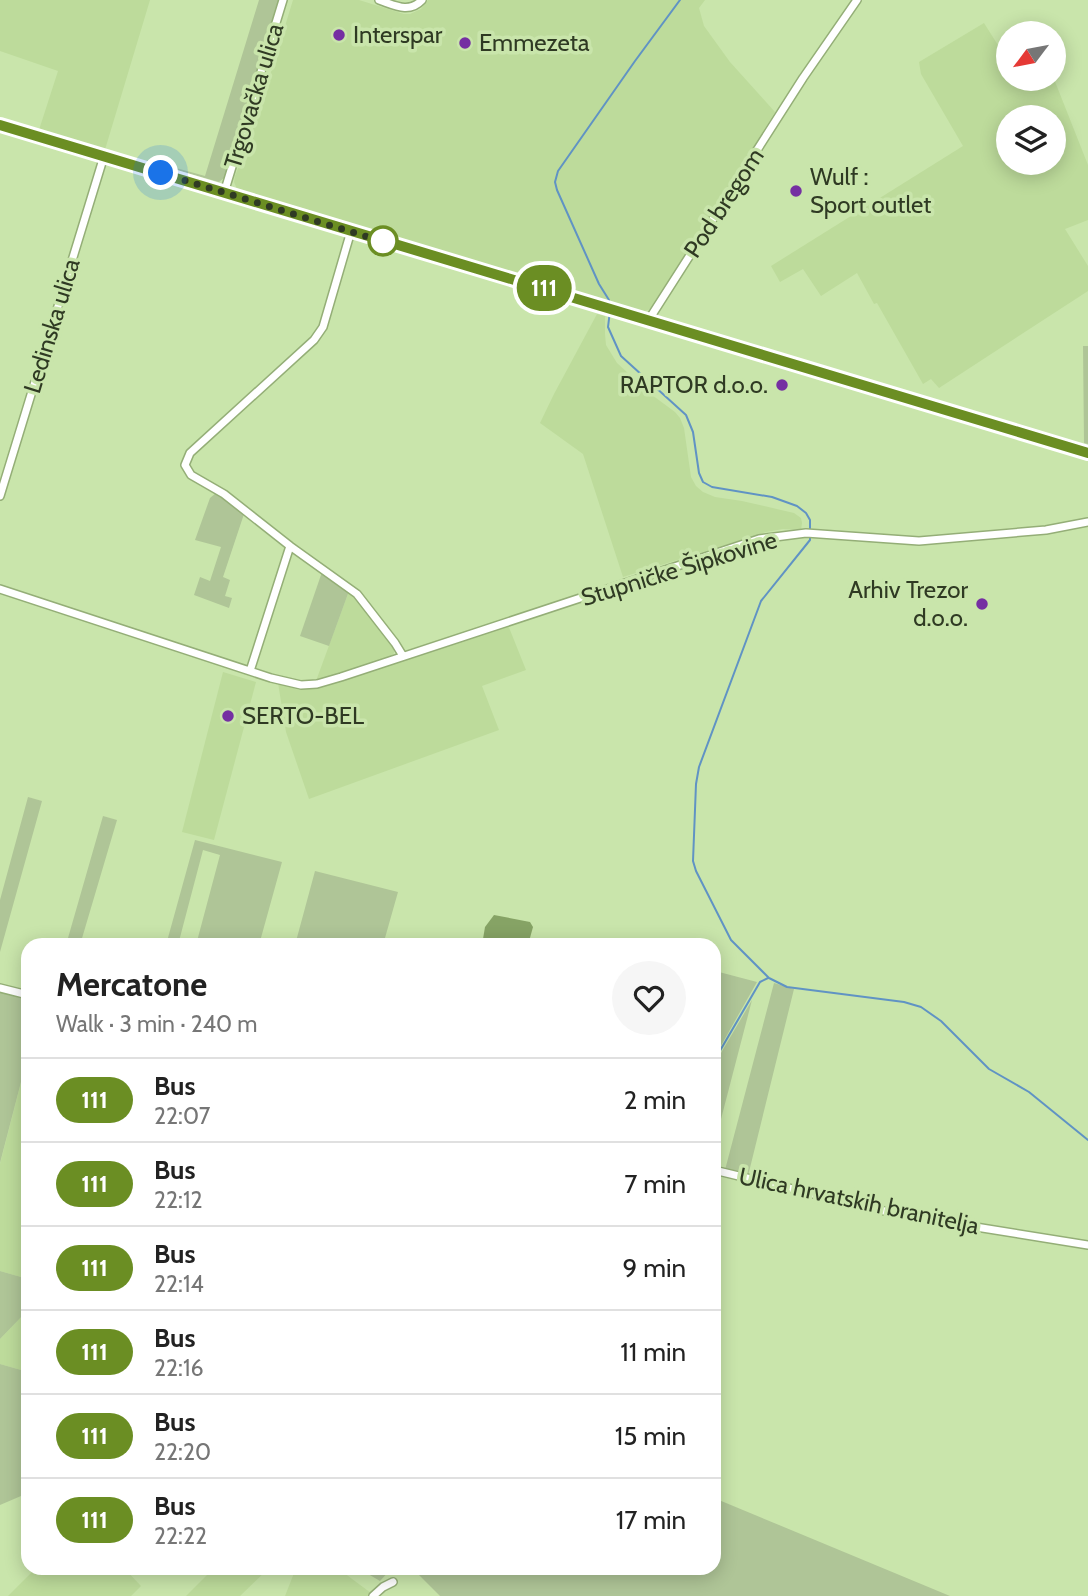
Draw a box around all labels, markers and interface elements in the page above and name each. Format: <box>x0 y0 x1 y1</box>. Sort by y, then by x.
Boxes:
street label: Trgovačka ulica <box>218 19 290 172</box>
place label: Interspar <box>353 20 443 49</box>
north arrow <box>996 21 1066 91</box>
map controls <box>996 21 1066 175</box>
marker: Interspar <box>331 27 347 43</box>
place label: Emmezeta <box>479 28 590 57</box>
marker: Emmezeta <box>457 35 473 51</box>
button: layers <box>996 105 1066 175</box>
street label: Pod bregom <box>678 143 770 263</box>
your location <box>143 155 178 190</box>
place label: Wulf : Sport outlet <box>810 162 931 219</box>
marker: Wulf : Sport outlet <box>788 183 804 199</box>
unlabelled marker <box>368 226 398 256</box>
street label: Ledinska ulica <box>17 255 86 397</box>
line badge: 111 <box>504 265 584 311</box>
text: 111 <box>531 273 557 302</box>
place label: RAPTOR d.o.o. <box>620 370 768 399</box>
marker: RAPTOR d.o.o. <box>774 377 790 393</box>
street label: Stupničke Šipkovine <box>577 525 780 612</box>
place label: Arhiv Trezor d.o.o. <box>848 575 968 632</box>
marker: Arhiv Trezor d.o.o. <box>974 596 990 612</box>
place label: SERTO-BEL <box>242 701 364 730</box>
marker: SERTO-BEL <box>220 708 236 724</box>
button: heart <box>612 961 686 1035</box>
text: Mercatone <box>56 964 207 1004</box>
text: Walk · 3 min · 240 m <box>56 1010 258 1038</box>
text: Bus <box>154 1070 195 1102</box>
text: 2 min <box>624 1084 686 1116</box>
text: 111 <box>81 1085 108 1114</box>
text: 22:07 <box>154 1102 210 1130</box>
text: Bus <box>154 1154 195 1186</box>
street label: Ulica hrvatskih branitelja <box>736 1161 982 1240</box>
text: 7 min <box>624 1168 686 1200</box>
text: 111 <box>81 1169 108 1198</box>
text: 22:12 <box>154 1186 202 1214</box>
text: Bus <box>154 1238 195 1270</box>
text: 9 min <box>623 1252 686 1284</box>
text: 111 <box>81 1253 108 1282</box>
text: 22:14 <box>154 1270 204 1298</box>
text: Bus <box>154 1322 195 1354</box>
text: 11 min <box>620 1336 686 1368</box>
text: 111 <box>81 1337 108 1366</box>
text: 22:16 <box>154 1354 203 1382</box>
text: Bus <box>154 1406 195 1438</box>
text: 15 min <box>615 1420 686 1452</box>
text: 111 <box>81 1421 108 1450</box>
text: 22:20 <box>154 1438 211 1466</box>
text: Bus <box>154 1490 195 1522</box>
text: 17 min <box>616 1504 686 1536</box>
text: 111 <box>81 1505 108 1534</box>
text: 22:22 <box>154 1522 207 1550</box>

